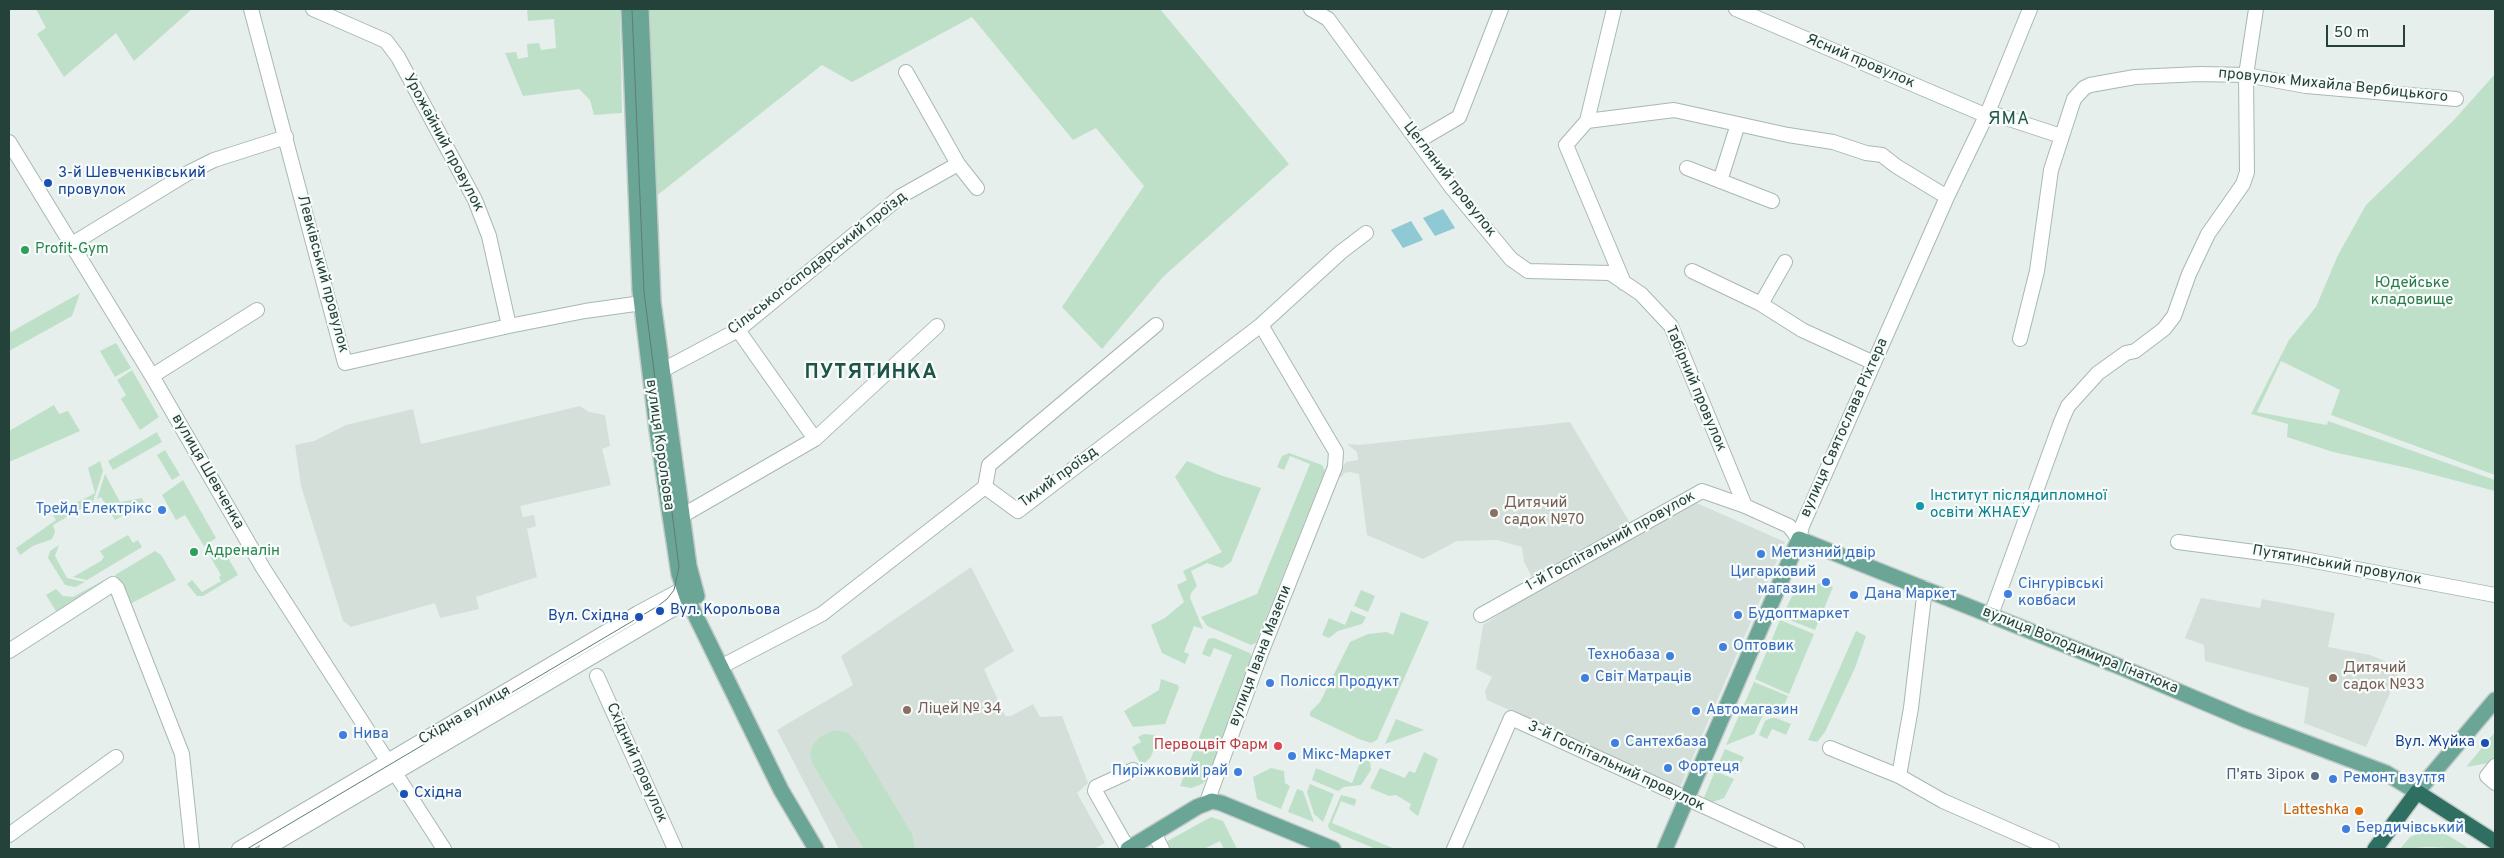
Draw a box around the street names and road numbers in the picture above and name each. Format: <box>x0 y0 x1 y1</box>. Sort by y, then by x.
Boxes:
street label: Ясний провулок <box>1803 31 1917 93</box>
street label: провулок Михайла Вербицького <box>2217 65 2449 107</box>
street label: Урожайний провулок <box>399 71 487 215</box>
street label: Цегляний провулок <box>1398 119 1500 241</box>
street label: Сільськогосподарський проїзд <box>725 189 911 339</box>
street label: Левківський провулок <box>292 193 352 355</box>
street label: Табірний провулок <box>1660 323 1730 455</box>
street label: вулиця Святослава Ріхтера <box>1797 336 1893 520</box>
street label: вулиця Корольова <box>641 378 677 512</box>
street label: вулиця Шевченка <box>167 411 247 533</box>
street label: Тихий проїзд <box>1016 443 1102 513</box>
street label: 1-й Госпітальний провулок <box>1523 488 1699 596</box>
street label: Путятинський провулок <box>2251 542 2423 590</box>
street label: вулиця Івана Мазепи <box>1226 583 1296 729</box>
street label: вулиця Володимира Гнатюка <box>1980 603 2180 699</box>
street label: Східна вулиця <box>416 682 514 750</box>
street label: Східний провулок <box>601 700 671 826</box>
street label: 3-й Госпітальний провулок <box>1525 718 1707 816</box>

